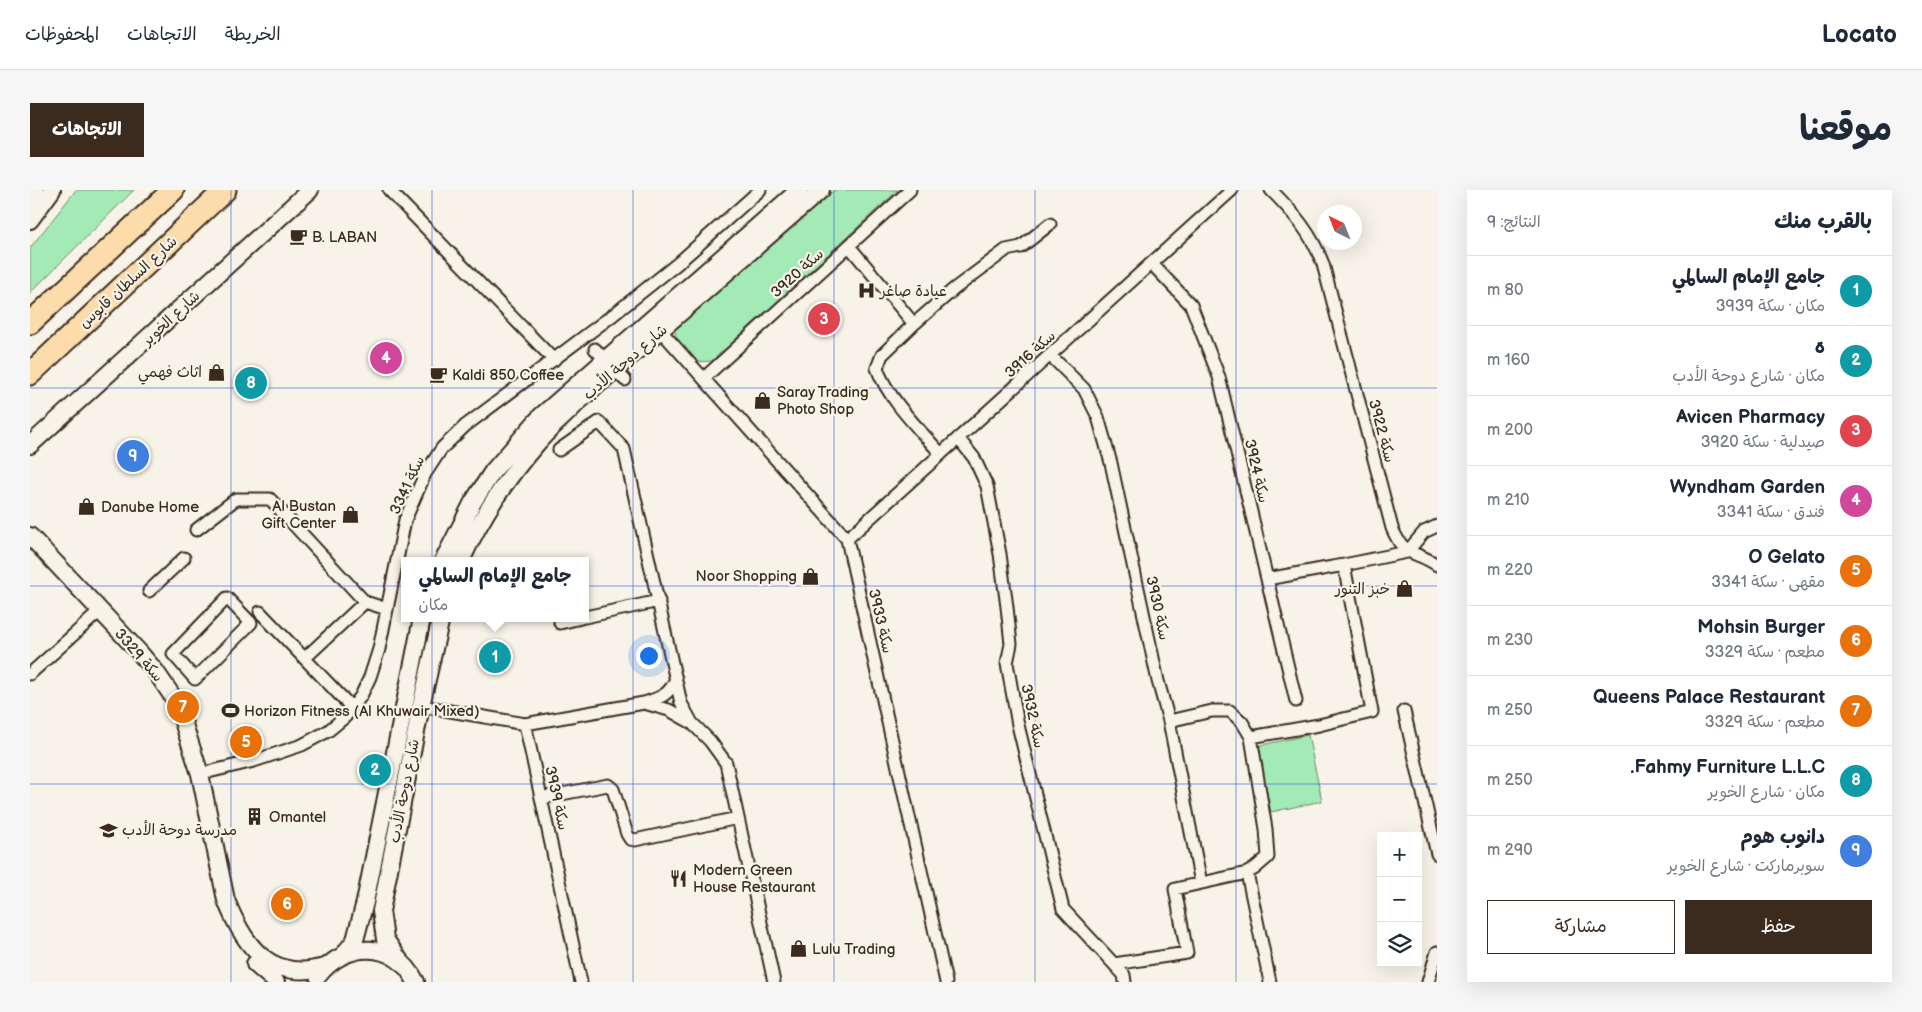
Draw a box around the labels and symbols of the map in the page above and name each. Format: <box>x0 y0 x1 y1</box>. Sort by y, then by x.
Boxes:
north arrow <box>1317 205 1362 250</box>
cafe icon: B. LABAN <box>288 227 308 247</box>
place label: B. LABAN <box>312 228 377 247</box>
street label: شارع السلطان قابوس <box>75 232 181 333</box>
street label: سكة 3920 <box>767 245 828 302</box>
hospital icon: عيادة صاغر <box>856 281 876 301</box>
place label: عيادة صاغر <box>878 282 947 301</box>
street label: شارع الخوير <box>137 287 204 351</box>
pin: 3 <box>808 300 840 338</box>
street label: شارع دوحة الأدب <box>579 320 671 404</box>
street label: سكة 3916 <box>1001 327 1060 382</box>
pin: 4 <box>370 339 402 377</box>
shop icon: اثاث فهمي <box>206 362 226 382</box>
place label: اثاث فهمي <box>138 363 202 385</box>
pin: 8 <box>235 364 267 402</box>
cafe icon: Kaldi 850 Coffee <box>428 365 448 385</box>
place label: Kaldi 850 Coffee <box>452 366 564 385</box>
place label: Saray Trading Photo Shop <box>777 383 869 419</box>
shop icon: Saray Trading Photo Shop <box>753 391 773 411</box>
street label: سكة 3922 <box>1364 397 1399 465</box>
pin: 9 <box>117 437 149 475</box>
street label: سكة 3924 <box>1240 437 1273 505</box>
street label: سكة 3341 <box>386 453 429 518</box>
shop icon: Danube Home <box>77 497 97 517</box>
place label: Al Bustan Gift Center <box>261 497 337 533</box>
place label: Danube Home <box>101 498 199 517</box>
shop icon: Al Bustan Gift Center <box>340 505 360 525</box>
shop icon: Noor Shopping <box>801 566 821 586</box>
place label: Noor Shopping <box>696 567 797 586</box>
street label: سكة 3930 <box>1141 574 1174 642</box>
shop icon: خبز التنور <box>1394 579 1414 599</box>
place label: خبز التنور <box>1334 580 1390 599</box>
street label: سكة 3933 <box>864 587 897 655</box>
street label: سكة 3329 <box>110 625 167 686</box>
pin: 1 <box>479 638 511 676</box>
your location <box>636 643 662 669</box>
street label: سكة 3932 <box>1016 682 1049 750</box>
pin: 7 <box>167 688 199 726</box>
sports icon: Horizon Fitness (Al Khuwair Mixed) <box>220 701 240 721</box>
place label: Horizon Fitness (Al Khuwair Mixed) <box>244 702 479 721</box>
pin: 5 <box>230 723 262 761</box>
street label: شارع دوحة الأدب <box>384 737 424 845</box>
pin: 2 <box>359 751 391 789</box>
street label: سكة 3939 <box>540 764 573 832</box>
building icon: Omantel <box>245 807 265 827</box>
place label: Omantel <box>269 808 326 827</box>
school or university icon: مدرسة دوحة الأدب <box>98 820 118 840</box>
place label: مدرسة دوحة الأدب <box>122 820 237 840</box>
place label: Modern Green House Restaurant <box>693 861 816 897</box>
restaurant icon: Modern Green House Restaurant <box>669 869 689 889</box>
pin: 6 <box>271 885 303 923</box>
shop icon: Lulu Trading <box>788 939 808 959</box>
place label: Lulu Trading <box>812 940 895 959</box>

